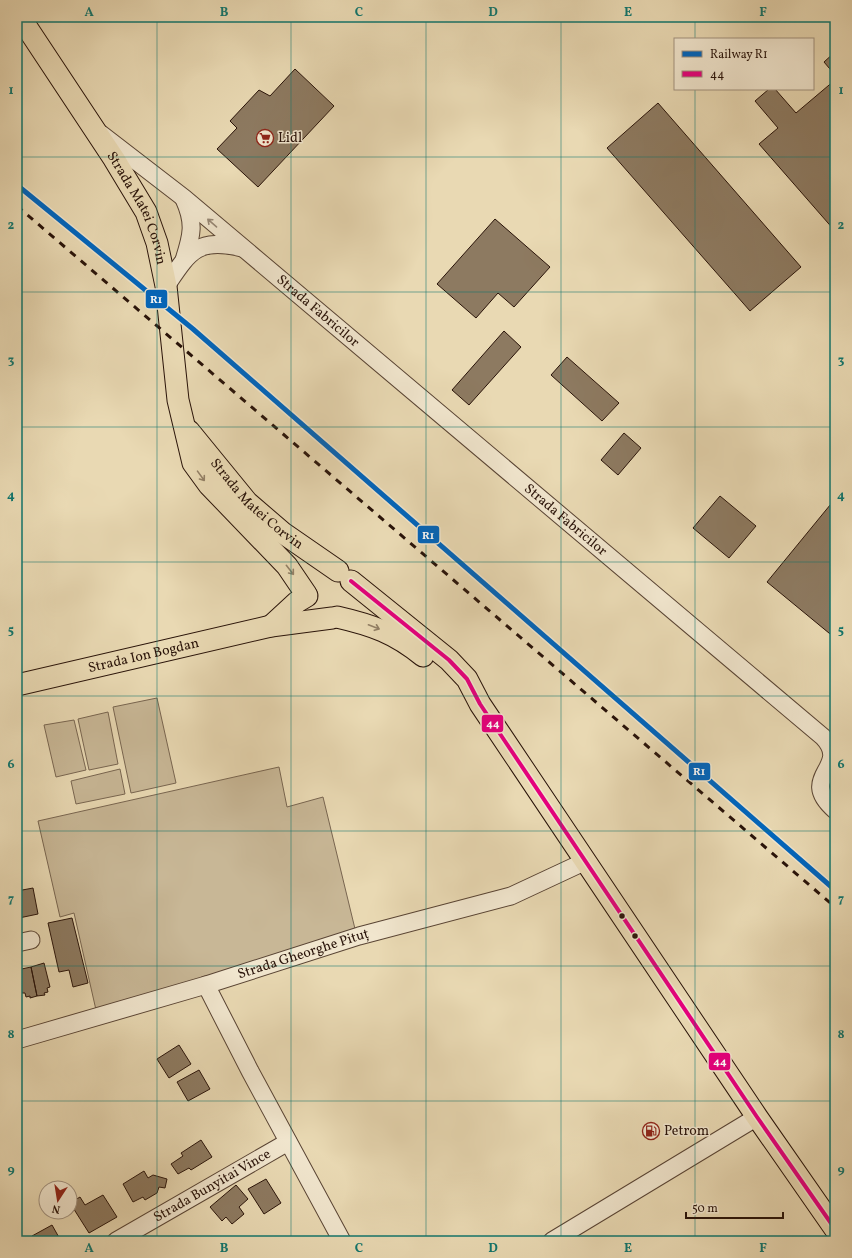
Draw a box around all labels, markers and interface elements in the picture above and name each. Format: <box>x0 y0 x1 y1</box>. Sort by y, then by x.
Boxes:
text: A <box>84 4 94 22</box>
text: B <box>220 4 229 22</box>
text: C <box>355 4 363 22</box>
text: D <box>488 4 498 22</box>
text: E <box>624 4 632 22</box>
text: F <box>759 4 767 22</box>
legend <box>674 38 814 90</box>
text: Railway R1 <box>710 47 768 63</box>
text: 44 <box>710 67 724 83</box>
text: 1 <box>8 82 14 100</box>
text: 1 <box>838 82 844 100</box>
supermarket icon: Lidl <box>255 128 275 148</box>
place label: Lidl <box>278 129 302 148</box>
street label: Strada Matei Corvin <box>102 148 171 266</box>
text: 2 <box>8 217 15 235</box>
text: 2 <box>838 217 845 235</box>
one-way arrow <box>207 218 218 227</box>
street label: Strada Fabricilor <box>272 270 364 352</box>
line badge: R1 <box>145 289 168 309</box>
text: R1 <box>150 293 162 308</box>
text: 3 <box>8 352 15 370</box>
text: 3 <box>838 352 845 370</box>
street label: Strada Matei Corvin <box>206 454 307 554</box>
one-way arrow <box>197 470 206 481</box>
street label: Strada Fabricilor <box>520 479 611 560</box>
text: 4 <box>7 487 15 505</box>
text: 4 <box>837 487 845 505</box>
line badge: R1 <box>417 525 440 544</box>
text: R1 <box>422 529 434 544</box>
one-way arrow <box>286 565 295 576</box>
text: 5 <box>8 622 14 640</box>
text: 5 <box>838 622 844 640</box>
one-way arrow <box>368 623 380 631</box>
street label: Strada Ion Bogdan <box>86 634 201 678</box>
line badge: 44 <box>481 714 504 733</box>
text: 44 <box>486 717 500 732</box>
text: 6 <box>7 756 15 774</box>
text: 6 <box>837 756 845 774</box>
line badge: R1 <box>688 762 711 781</box>
text: R1 <box>693 765 705 780</box>
text: 7 <box>8 891 14 909</box>
text: 7 <box>838 891 844 909</box>
unlabelled marker <box>617 911 627 921</box>
street label: Strada Gheorghe Pituț <box>235 924 371 984</box>
unlabelled marker <box>630 931 640 941</box>
text: 8 <box>7 1026 15 1044</box>
text: 8 <box>837 1026 845 1044</box>
line badge: 44 <box>708 1052 731 1071</box>
text: 44 <box>713 1055 727 1070</box>
fuel station icon: Petrom <box>641 1121 661 1141</box>
place label: Petrom <box>664 1122 709 1141</box>
street label: Strada Bunyitai Vince <box>150 1144 275 1227</box>
text: 9 <box>7 1161 15 1179</box>
text: 9 <box>837 1161 845 1179</box>
north arrow <box>38 1180 78 1220</box>
scale bar <box>686 1194 783 1220</box>
text: N <box>51 1200 62 1216</box>
text: 50 m <box>692 1201 718 1217</box>
text: A <box>84 1240 94 1258</box>
text: B <box>220 1240 229 1258</box>
text: C <box>355 1240 363 1258</box>
text: D <box>488 1240 498 1258</box>
text: E <box>624 1240 632 1258</box>
text: F <box>759 1240 767 1258</box>

